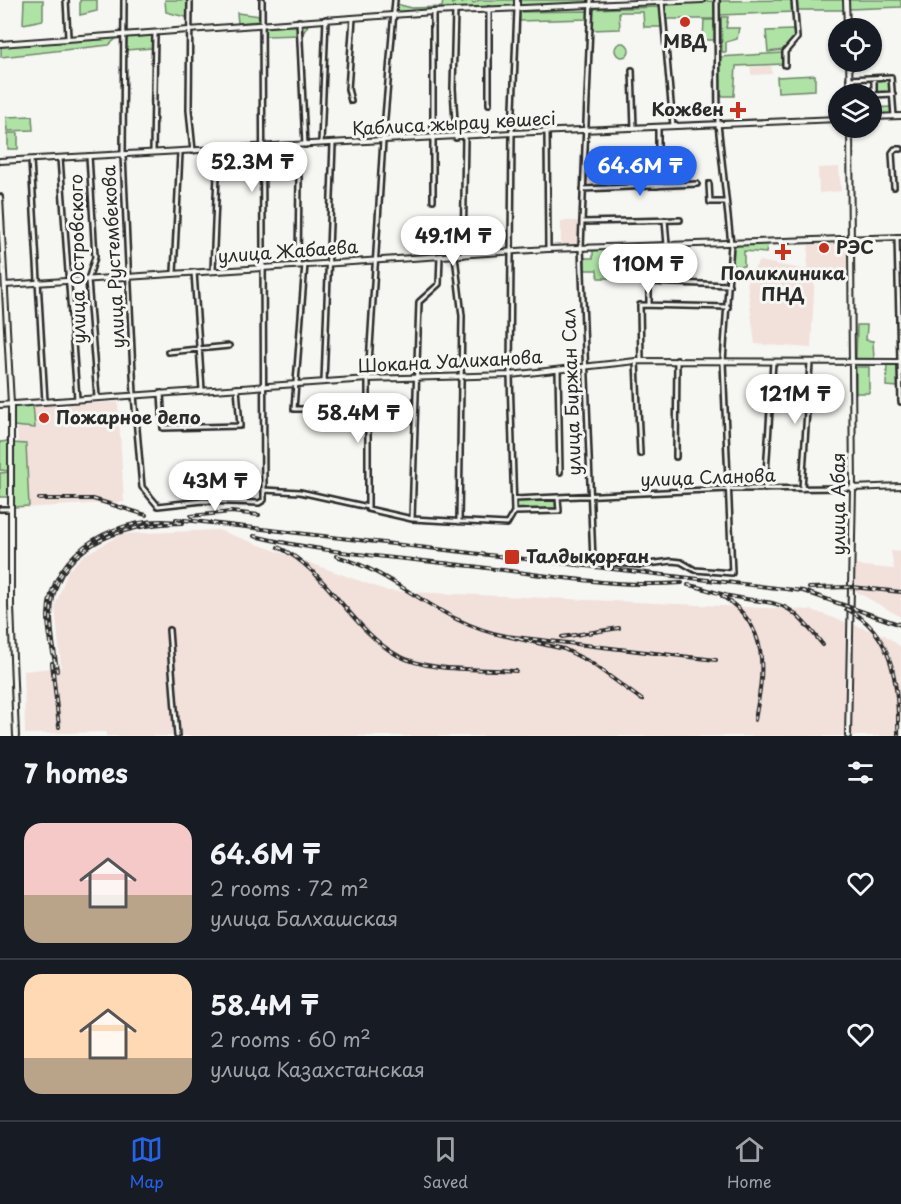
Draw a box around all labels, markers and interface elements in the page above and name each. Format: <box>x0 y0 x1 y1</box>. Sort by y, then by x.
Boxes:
marker: МВД <box>678 15 692 29</box>
map controls <box>828 18 882 138</box>
button: locate <box>828 18 882 72</box>
place label: МВД <box>663 27 707 54</box>
button: layers <box>828 84 882 138</box>
place label: Кожвен <box>651 95 724 122</box>
marker: Кожвен <box>729 101 747 119</box>
street label: Қаблиса жырау көшесі <box>351 104 556 141</box>
pin: 52.3M ₸ <box>197 142 307 193</box>
text: 52.3M ₸ <box>210 146 294 176</box>
pin: 64.6M ₸ <box>585 146 695 197</box>
text: 64.6M ₸ <box>598 150 682 180</box>
street label: улица Рустембекова <box>94 164 131 349</box>
street label: улица Островского <box>62 174 91 344</box>
pin: 49.1M ₸ <box>398 216 508 267</box>
text: 49.1M ₸ <box>415 220 491 250</box>
street label: улица Жабаева <box>217 232 360 269</box>
place label: РЭС <box>836 233 874 260</box>
marker: РЭС <box>817 241 831 255</box>
marker: Поликлиника ПНД <box>774 243 792 261</box>
pin: 110M ₸ <box>599 244 697 295</box>
text: 110M ₸ <box>613 248 683 278</box>
place label: Поликлиника ПНД <box>721 259 846 307</box>
street label: улица Биржан Сал <box>554 308 587 476</box>
street label: Шокана Уалиханова <box>357 342 544 379</box>
pin: 121M ₸ <box>746 374 844 425</box>
text: 121M ₸ <box>760 378 830 408</box>
pin: 58.4M ₸ <box>303 393 413 444</box>
text: 58.4M ₸ <box>316 397 400 427</box>
place label: Пожарное депо <box>56 403 201 430</box>
marker: Пожарное депо <box>37 411 51 425</box>
street label: улица Абая <box>824 452 851 556</box>
pin: 43M ₸ <box>173 461 257 512</box>
street label: улица Сланова <box>640 461 777 492</box>
text: 43M ₸ <box>183 465 247 495</box>
place label: Талдықорған <box>526 542 649 569</box>
marker: Талдықорған <box>503 548 521 566</box>
text: 7 homes <box>24 753 128 792</box>
icon: filters <box>844 756 877 789</box>
text: 64.6M ₸ <box>210 834 320 873</box>
icon: home <box>72 847 144 919</box>
icon: heart <box>844 867 877 900</box>
text: 2 rooms · 72 m² <box>210 873 369 903</box>
text: улица Балхашская <box>210 903 398 933</box>
text: 58.4M ₸ <box>210 985 318 1024</box>
icon: home <box>72 998 144 1070</box>
icon: heart <box>844 1018 877 1051</box>
text: 2 rooms · 60 m² <box>210 1024 371 1054</box>
text: улица Казахстанская <box>210 1054 425 1084</box>
tab: Map <box>129 1133 164 1193</box>
tab: Saved <box>423 1133 468 1193</box>
tab: Home <box>727 1133 772 1193</box>

